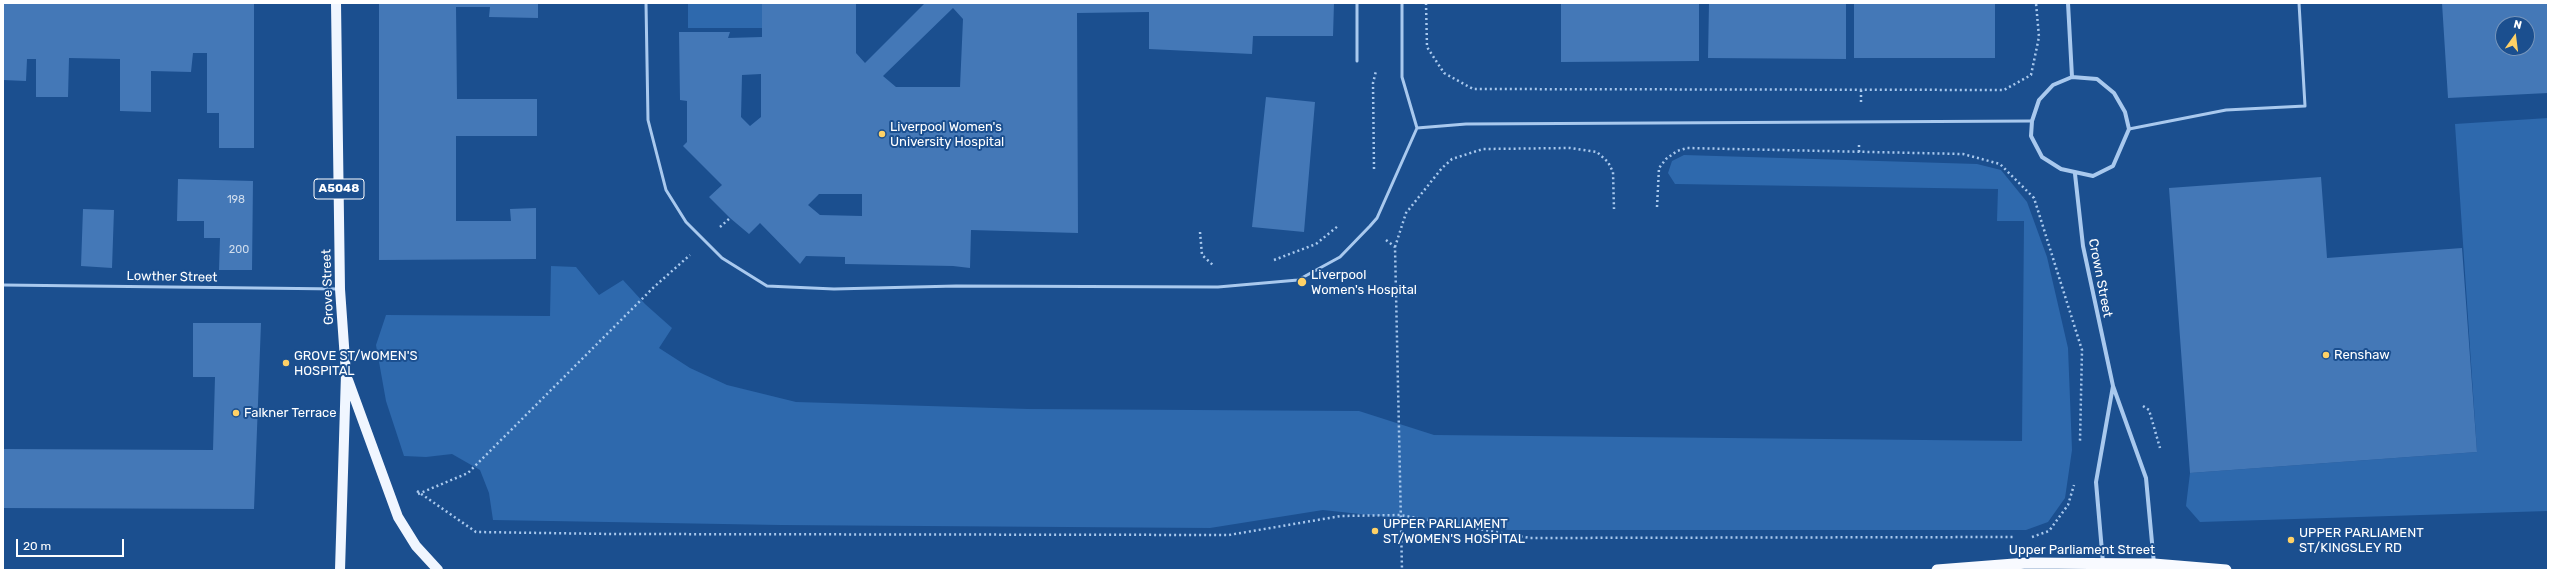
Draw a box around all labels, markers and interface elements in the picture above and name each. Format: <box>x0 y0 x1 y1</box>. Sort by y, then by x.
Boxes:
north arrow <box>2495 16 2535 56</box>
text: N <box>2512 18 2523 32</box>
place label: Liverpool Women's University Hospital <box>890 119 1004 150</box>
marker: Liverpool Women's University Hospital <box>877 129 887 139</box>
road number: A5048 <box>314 179 364 199</box>
house number: 198 <box>227 193 245 207</box>
street label: Crown Street <box>2085 237 2115 319</box>
house number: 200 <box>229 243 249 257</box>
street label: Grove Street <box>319 249 337 325</box>
place label: Liverpool Women's Hospital <box>1311 267 1417 298</box>
street label: Lowther Street <box>126 268 218 286</box>
marker: Liverpool Women's Hospital <box>1296 276 1308 288</box>
place label: Renshaw <box>2334 347 2390 363</box>
place label: GROVE ST/WOMEN'S HOSPITAL <box>294 348 418 379</box>
marker: Renshaw <box>2321 350 2331 360</box>
marker: GROVE ST/WOMEN'S HOSPITAL <box>281 358 291 368</box>
place label: Falkner Terrace <box>244 405 337 421</box>
marker: Falkner Terrace <box>231 408 241 418</box>
place label: UPPER PARLIAMENT ST/WOMEN'S HOSPITAL <box>1383 516 1525 547</box>
place label: UPPER PARLIAMENT ST/KINGSLEY RD <box>2299 525 2424 556</box>
marker: UPPER PARLIAMENT ST/WOMEN'S HOSPITAL <box>1370 526 1380 536</box>
scale bar <box>18 531 126 557</box>
marker: UPPER PARLIAMENT ST/KINGSLEY RD <box>2286 535 2296 545</box>
text: 20 m <box>23 539 51 553</box>
street label: Upper Parliament Street <box>2009 542 2155 558</box>

